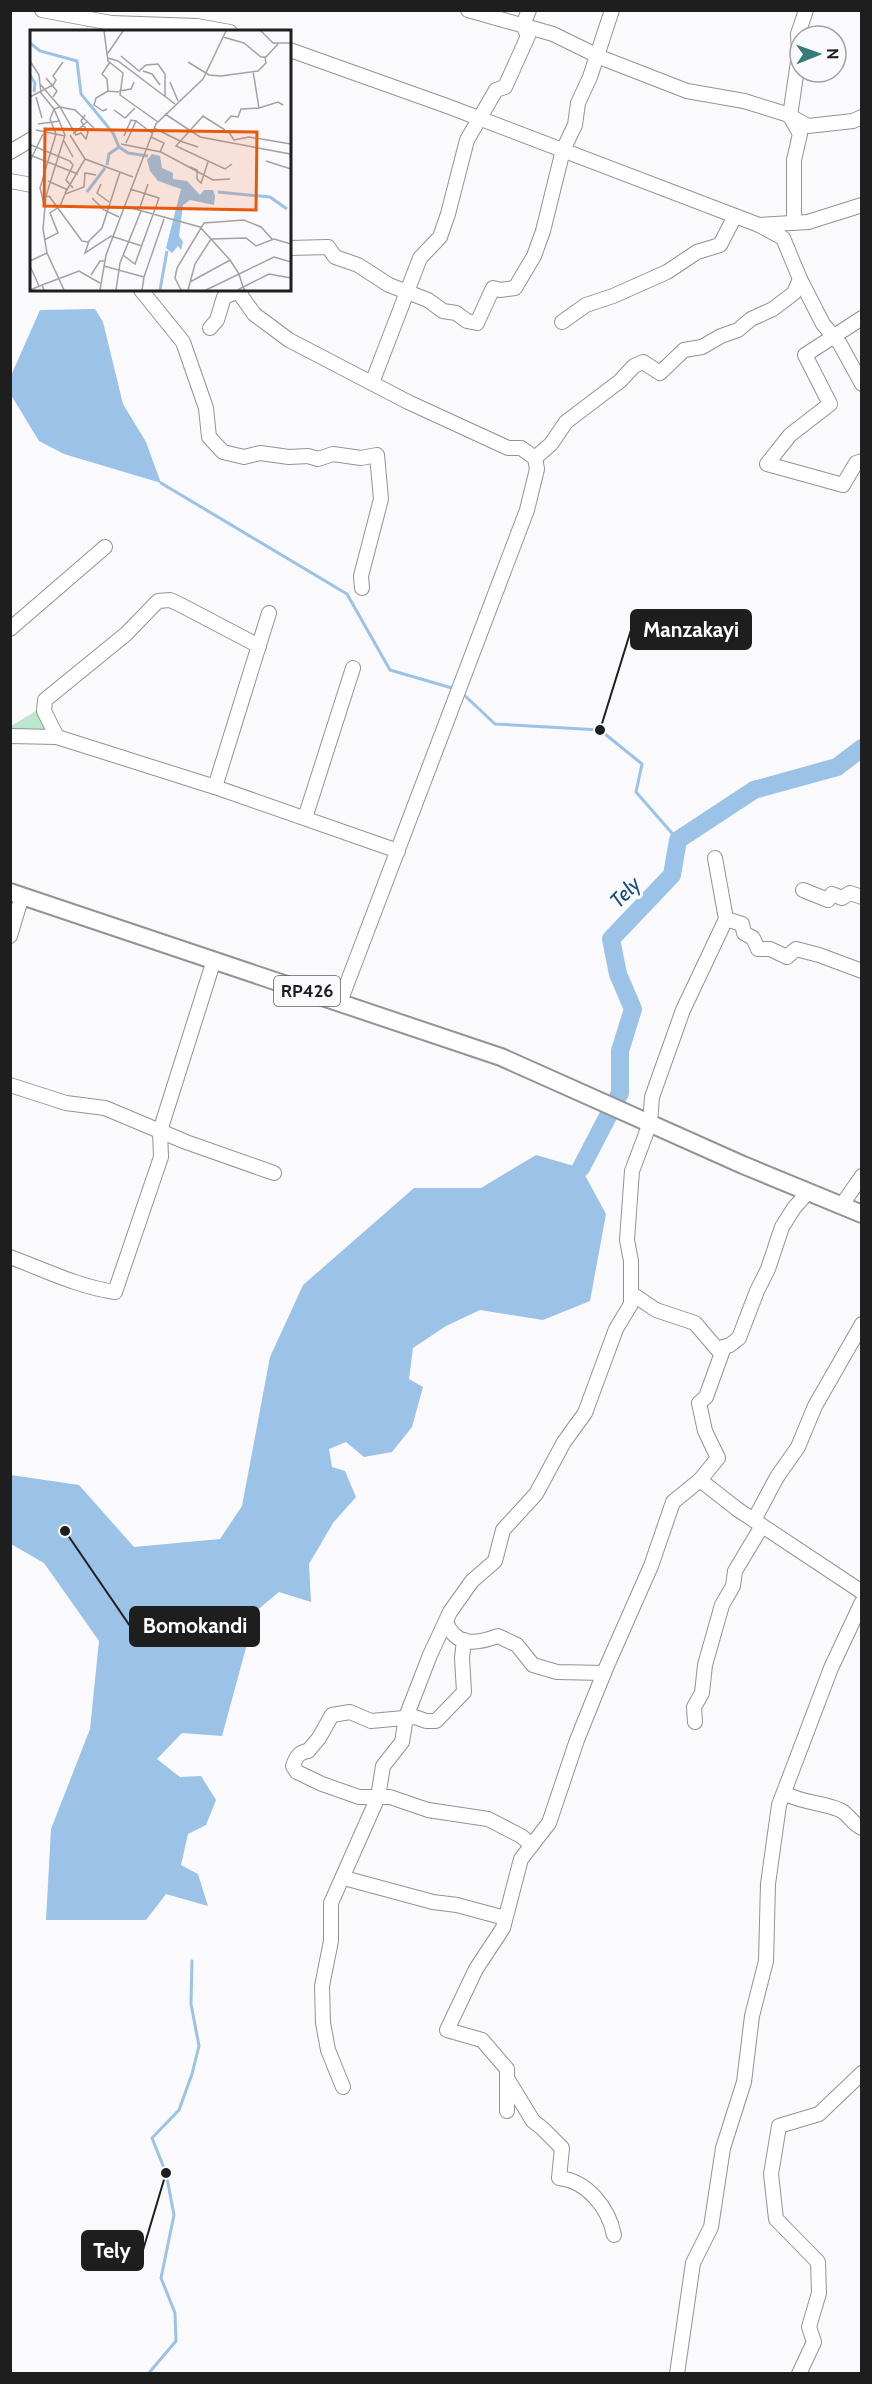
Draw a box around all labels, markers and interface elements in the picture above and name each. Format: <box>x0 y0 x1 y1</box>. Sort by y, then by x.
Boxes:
north arrow <box>788 24 848 84</box>
inset map <box>30 30 291 291</box>
text: N <box>823 48 842 60</box>
callout: Manzakayi <box>631 610 751 649</box>
text: Manzakayi <box>643 617 739 642</box>
water label: Tely <box>604 870 647 913</box>
road number: RP426 <box>274 976 340 1006</box>
callout: Bomokandi <box>130 1607 259 1646</box>
text: Bomokandi <box>143 1613 247 1638</box>
callout: Tely <box>82 2231 143 2270</box>
text: Tely <box>93 2238 132 2263</box>

